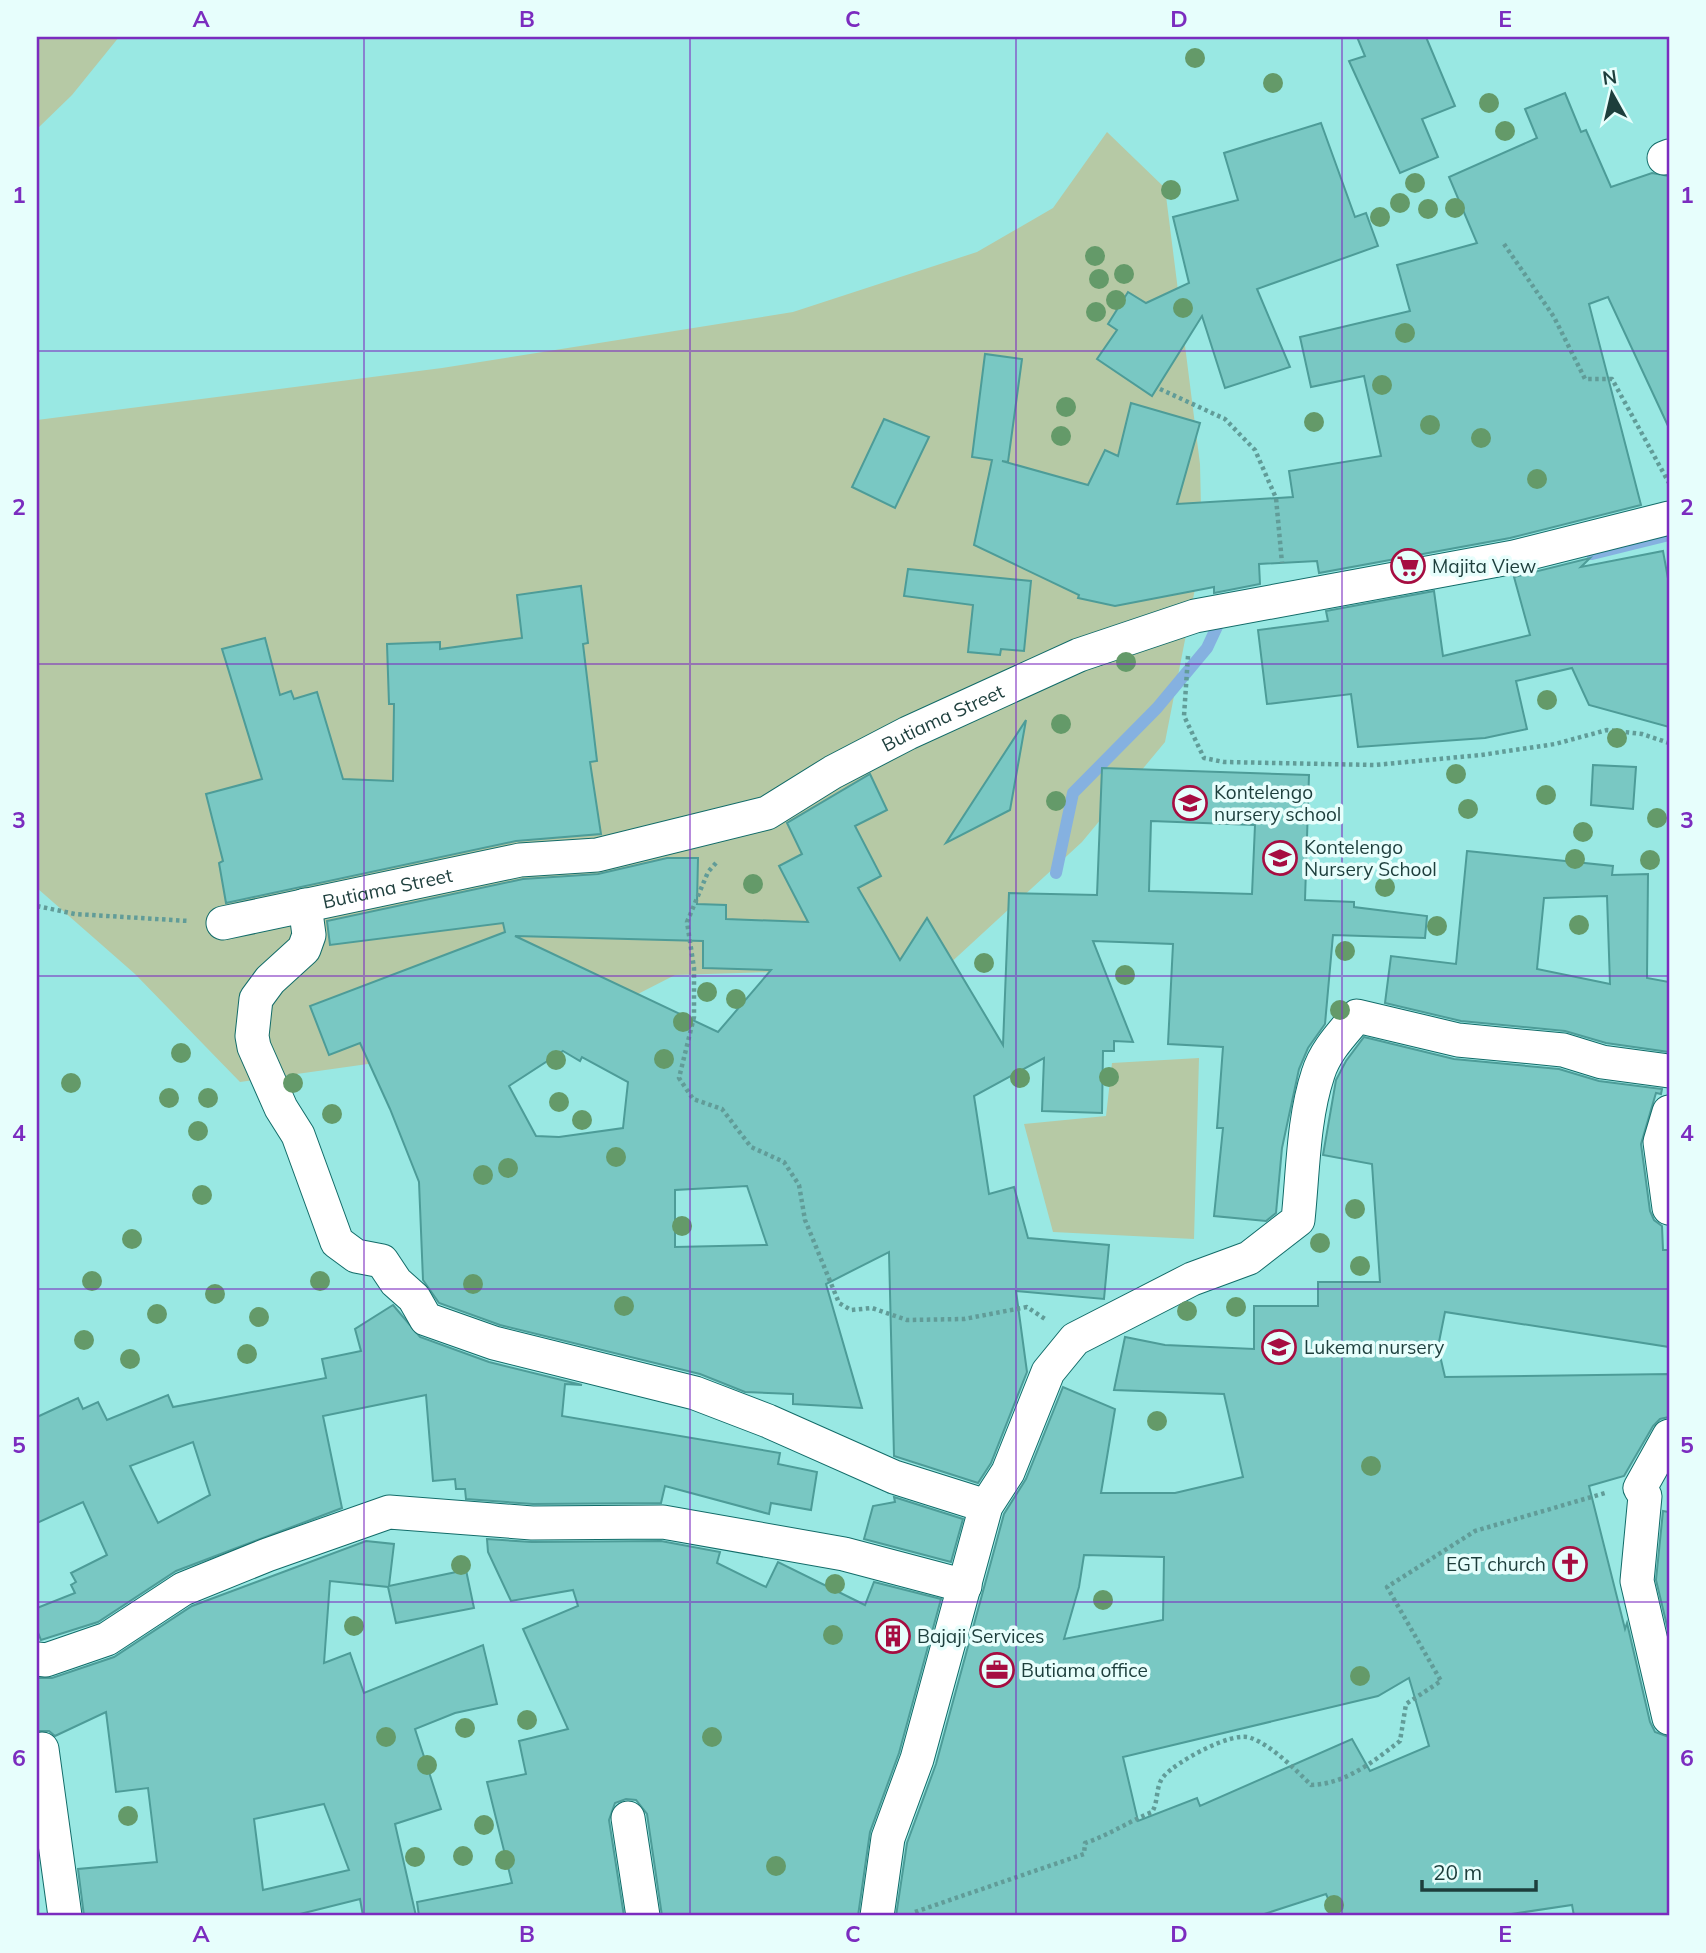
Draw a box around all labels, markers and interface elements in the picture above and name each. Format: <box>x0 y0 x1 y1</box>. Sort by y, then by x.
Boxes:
text: A <box>192 4 210 33</box>
text: B <box>519 4 535 33</box>
text: C <box>845 4 861 33</box>
text: D <box>1170 4 1188 33</box>
text: E <box>1498 4 1512 33</box>
north arrow <box>1576 60 1646 130</box>
text: N <box>1601 64 1618 90</box>
text: 1 <box>12 180 26 209</box>
text: 1 <box>1680 180 1694 209</box>
text: 2 <box>12 492 26 521</box>
text: 2 <box>1680 492 1694 521</box>
supermarket icon: Majita View <box>1389 547 1427 585</box>
place label: Majita View <box>1432 554 1536 578</box>
street label: Butiama Street <box>877 679 1008 757</box>
place label: Kontelengo nursery school <box>1214 780 1341 826</box>
school or university icon: Kontelengo nursery school <box>1171 784 1209 822</box>
text: 3 <box>12 805 26 834</box>
text: 3 <box>1680 805 1694 834</box>
place label: Kontelengo Nursery School <box>1304 835 1437 881</box>
school or university icon: Kontelengo Nursery School <box>1261 839 1299 877</box>
street label: Butiama Street <box>320 863 455 914</box>
text: 4 <box>12 1118 26 1147</box>
text: 4 <box>1680 1118 1694 1147</box>
school or university icon: Lukema nursery <box>1260 1328 1298 1366</box>
place label: Lukema nursery <box>1304 1335 1444 1359</box>
text: 5 <box>12 1430 26 1459</box>
text: 5 <box>1680 1430 1694 1459</box>
church icon: EGT church <box>1551 1545 1589 1583</box>
place label: EGT church <box>1446 1552 1546 1576</box>
building icon: Bajaji Services <box>874 1617 912 1655</box>
place label: Bajaji Services <box>917 1624 1044 1648</box>
office icon: Butiama office <box>978 1651 1016 1689</box>
place label: Butiama office <box>1021 1658 1148 1682</box>
text: 6 <box>12 1743 26 1772</box>
text: 6 <box>1680 1743 1694 1772</box>
scale bar <box>1422 1848 1536 1892</box>
text: 20 m <box>1433 1859 1482 1885</box>
text: A <box>192 1919 210 1948</box>
text: B <box>519 1919 535 1948</box>
text: C <box>845 1919 861 1948</box>
text: D <box>1170 1919 1188 1948</box>
text: E <box>1498 1919 1512 1948</box>

